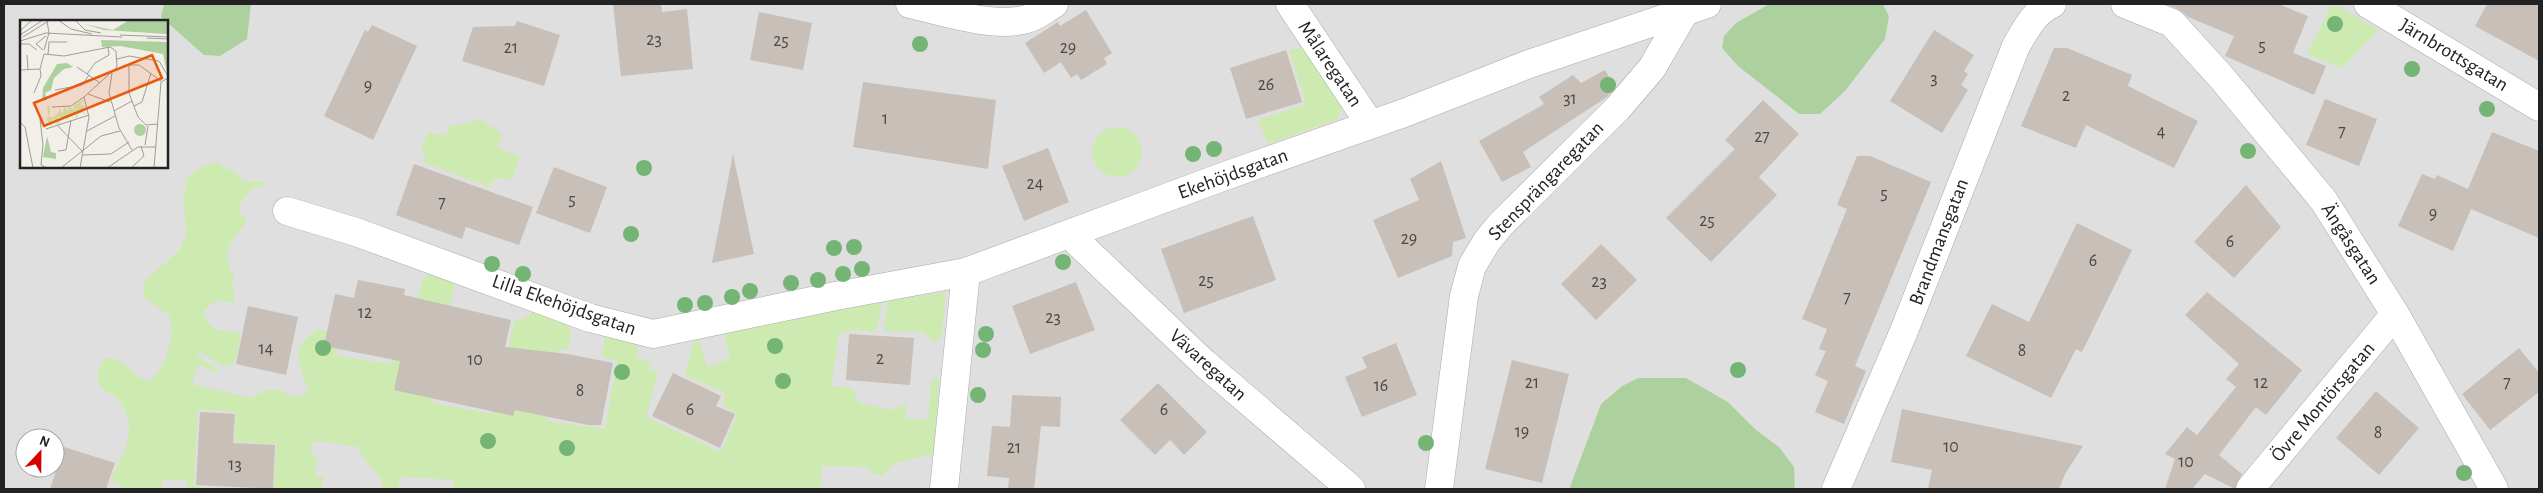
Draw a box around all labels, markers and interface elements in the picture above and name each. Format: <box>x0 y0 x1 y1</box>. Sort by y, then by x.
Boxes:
street label: Järnbrottsgatan <box>2396 15 2512 95</box>
street label: Målaregatan <box>1294 17 1366 111</box>
inset map <box>20 20 168 168</box>
house number: 23 <box>646 31 662 49</box>
house number: 25 <box>773 32 789 50</box>
house number: 5 <box>2258 37 2266 55</box>
house number: 21 <box>504 39 518 57</box>
house number: 29 <box>1060 39 1076 57</box>
house number: 3 <box>1930 70 1938 88</box>
house number: 26 <box>1258 76 1274 94</box>
house number: 9 <box>364 77 372 95</box>
house number: 2 <box>2062 87 2070 105</box>
house number: 31 <box>1563 90 1577 108</box>
house number: 1 <box>882 110 888 128</box>
street label: Stensprängaregatan <box>1484 118 1608 244</box>
house number: 4 <box>2157 123 2166 141</box>
house number: 7 <box>2338 123 2346 141</box>
house number: 27 <box>1754 128 1770 146</box>
street label: Ekehöjdsgatan <box>1175 145 1291 203</box>
house number: 24 <box>1027 175 1044 193</box>
street label: Brandmansgatan <box>1906 176 1972 308</box>
house number: 5 <box>1880 185 1888 203</box>
house number: 5 <box>568 191 576 209</box>
house number: 7 <box>438 194 446 212</box>
street label: Ängåsgatan <box>2317 200 2385 288</box>
house number: 9 <box>2429 205 2437 223</box>
house number: 25 <box>1699 212 1715 230</box>
house number: 29 <box>1401 230 1417 248</box>
house number: 6 <box>2226 233 2234 251</box>
house number: 6 <box>2089 252 2097 270</box>
street label: Lilla Ekehöjdsgatan <box>489 271 639 339</box>
house number: 25 <box>1198 272 1214 290</box>
house number: 23 <box>1591 273 1607 291</box>
house number: 7 <box>1843 289 1851 307</box>
house number: 12 <box>358 304 372 322</box>
house number: 23 <box>1045 309 1061 327</box>
street label: Vävaregatan <box>1166 325 1250 405</box>
street label: Övre Montörsgatan <box>2267 338 2379 466</box>
house number: 14 <box>259 340 274 358</box>
house number: 8 <box>2018 342 2026 360</box>
house number: 2 <box>876 350 884 368</box>
house number: 10 <box>467 351 483 369</box>
house number: 21 <box>1525 374 1539 392</box>
house number: 12 <box>2254 374 2268 392</box>
house number: 7 <box>2503 374 2511 392</box>
house number: 16 <box>1374 377 1388 395</box>
house number: 8 <box>576 382 584 400</box>
house number: 6 <box>686 401 694 419</box>
house number: 6 <box>1160 401 1168 419</box>
house number: 19 <box>1515 423 1529 441</box>
house number: 8 <box>2374 424 2382 442</box>
north arrow <box>15 428 65 478</box>
text: N <box>37 434 52 450</box>
house number: 10 <box>1943 438 1959 456</box>
house number: 21 <box>1007 439 1021 457</box>
house number: 10 <box>2178 453 2194 471</box>
house number: 13 <box>228 456 242 474</box>

